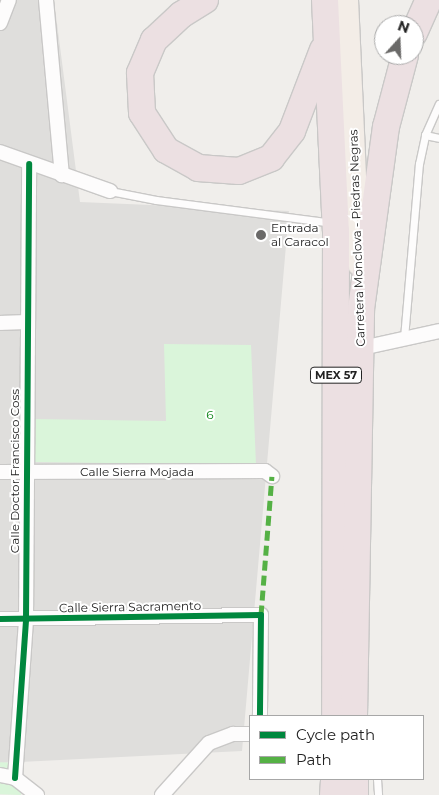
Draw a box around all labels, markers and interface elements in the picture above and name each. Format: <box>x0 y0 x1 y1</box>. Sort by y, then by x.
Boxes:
north arrow <box>374 15 424 65</box>
text: N <box>395 16 412 37</box>
street label: Carretera Monclova - Piedras Negras <box>346 129 368 347</box>
place label: Entrada al Caracol <box>271 221 329 249</box>
marker: Entrada al Caracol <box>255 229 267 241</box>
road number: MEX 57 <box>310 366 362 384</box>
street label: Calle Doctor Francisco Coss <box>8 389 22 553</box>
park label: 6 <box>206 408 214 422</box>
street label: Calle Sierra Mojada <box>80 465 194 479</box>
street label: Calle Sierra Sacramento <box>59 599 201 615</box>
legend <box>249 715 424 780</box>
text: Cycle path <box>296 725 375 744</box>
text: Path <box>296 750 332 769</box>

